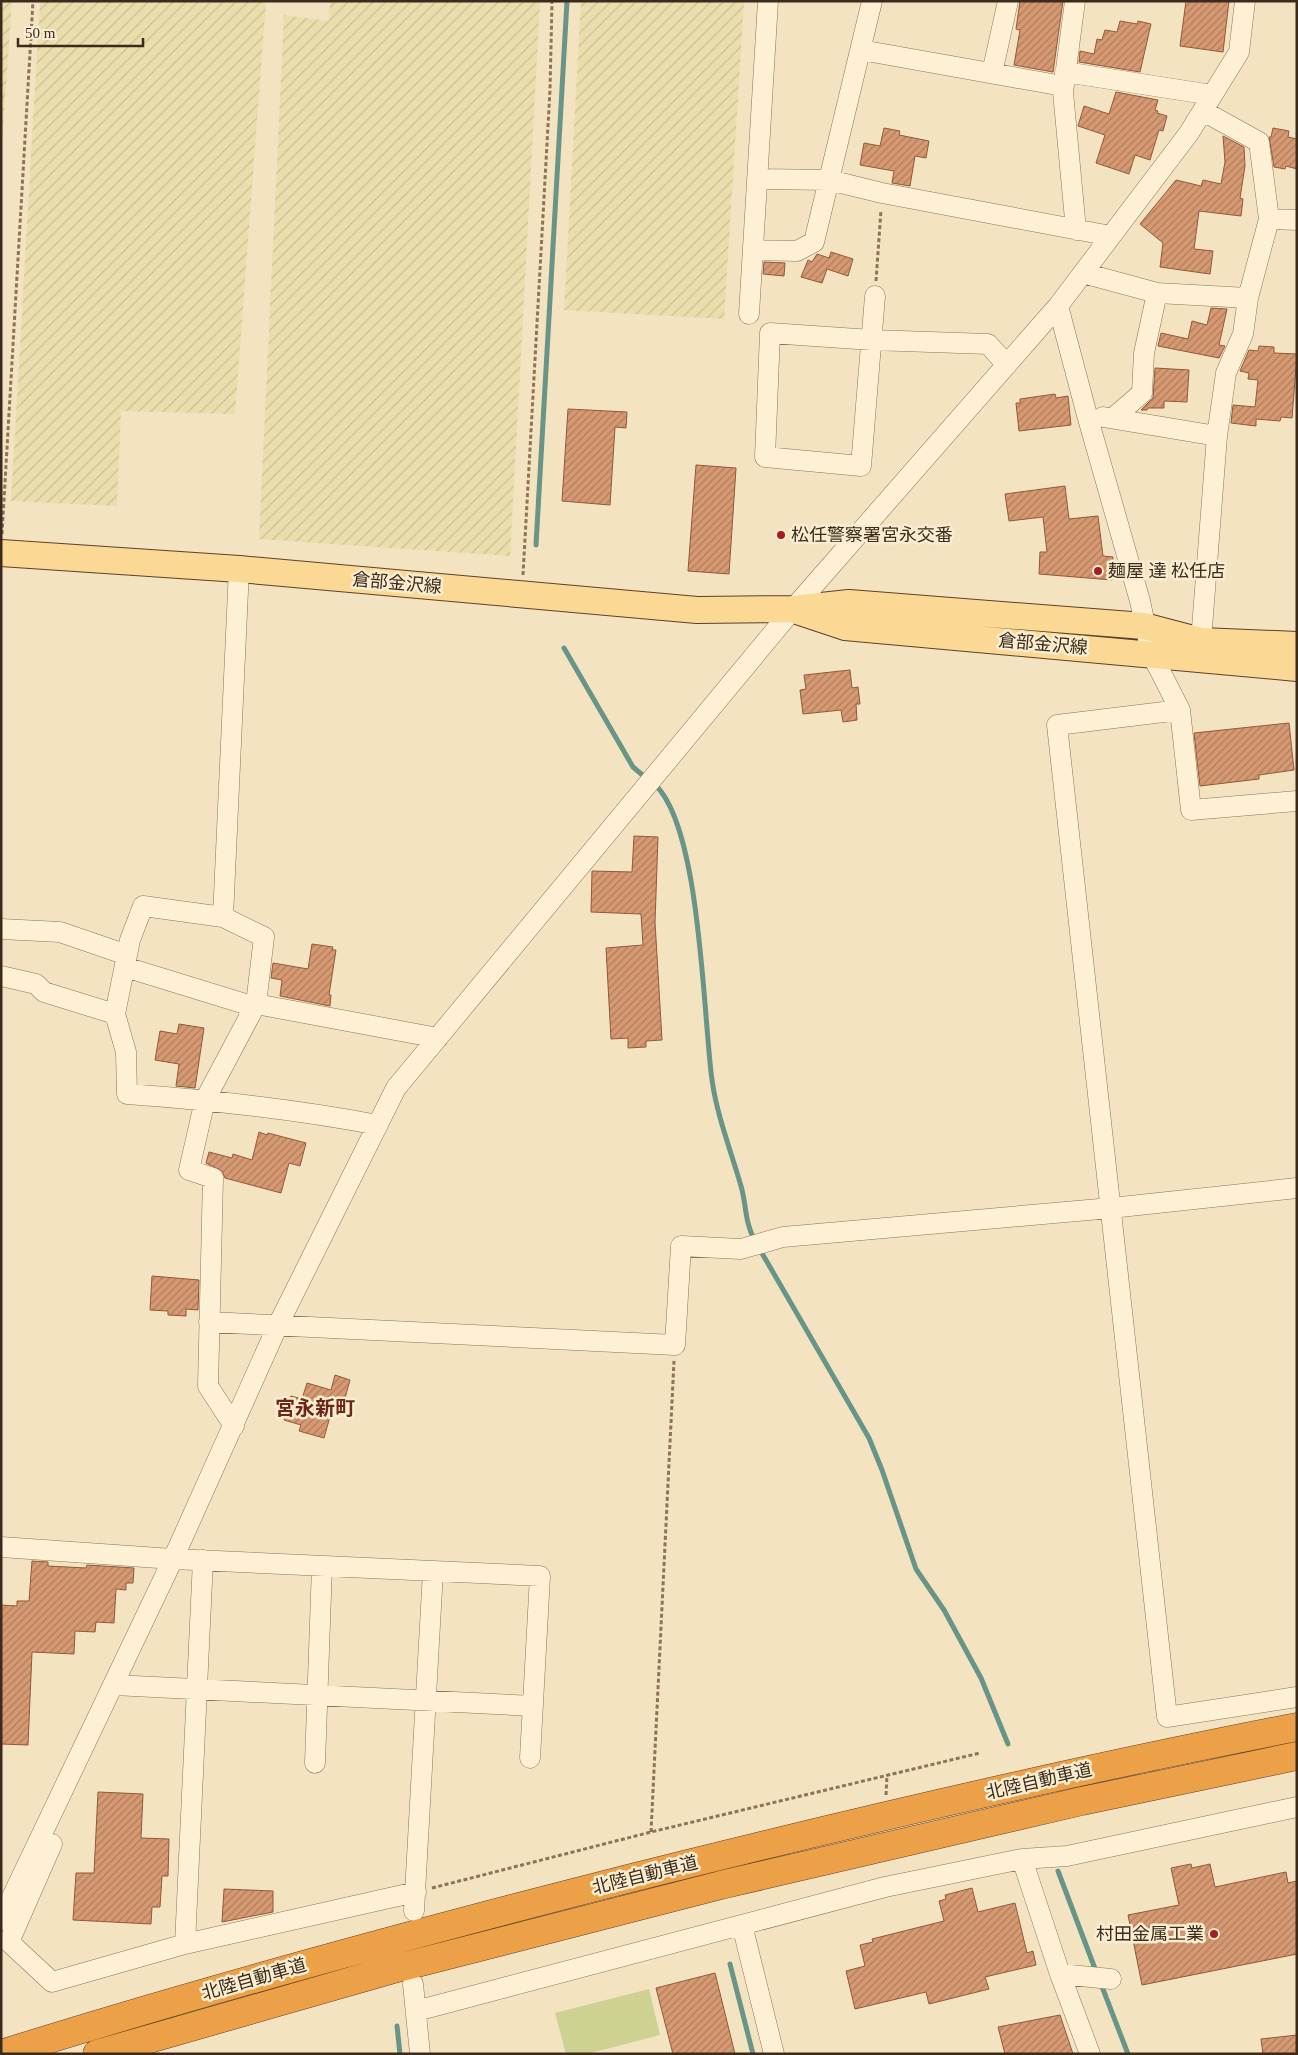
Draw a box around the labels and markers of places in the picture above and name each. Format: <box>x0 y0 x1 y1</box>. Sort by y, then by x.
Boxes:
place label: 松任警察署宮永交番 <box>791 525 953 545</box>
marker: 松任警察署宮永交番 <box>775 529 787 541</box>
place label: 麺屋 達 松任店 <box>1108 561 1225 581</box>
marker: 麺屋 達 松任店 <box>1092 565 1104 577</box>
place label: 村田金属工業 <box>1096 1924 1204 1944</box>
marker: 村田金属工業 <box>1208 1928 1220 1940</box>

